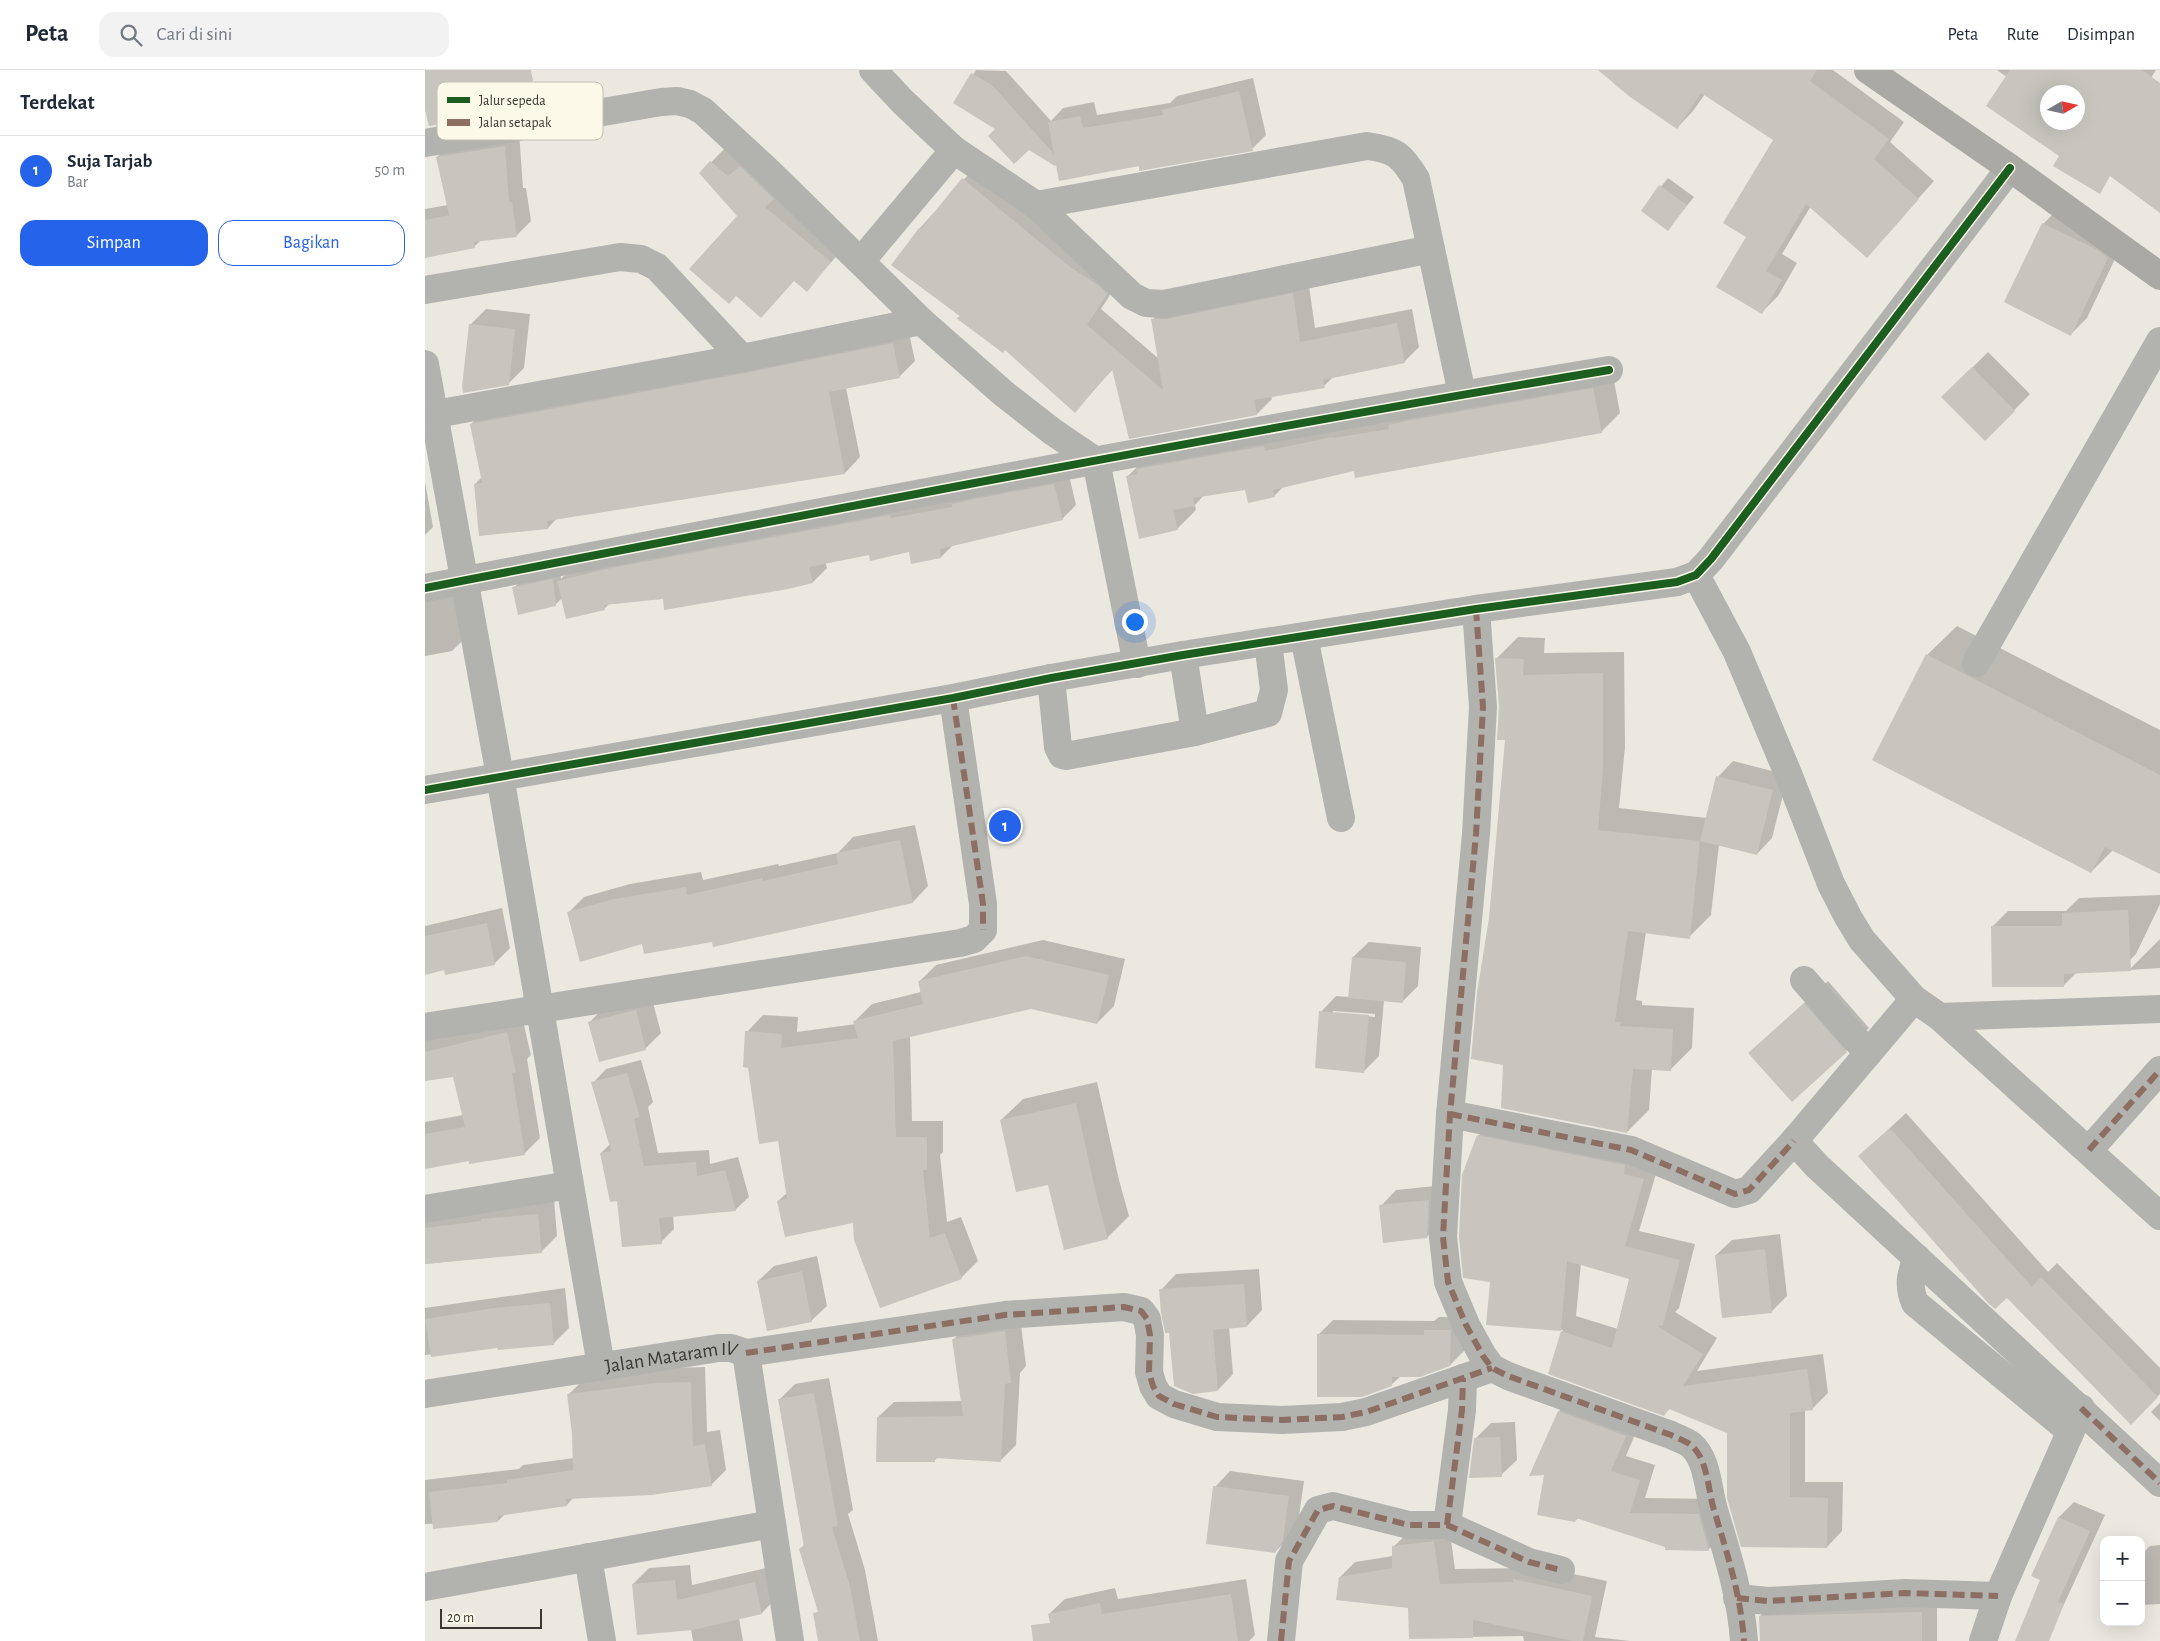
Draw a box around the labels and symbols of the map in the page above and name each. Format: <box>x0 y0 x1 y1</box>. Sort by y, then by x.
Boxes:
legend <box>437 82 603 140</box>
north arrow <box>2040 85 2085 130</box>
text: Jalur sepeda <box>479 94 546 108</box>
text: Jalan setapak <box>479 116 552 130</box>
your location <box>1122 609 1148 635</box>
pin: 1 <box>989 807 1021 845</box>
street label: Jalan Mataram IV <box>603 1338 741 1377</box>
scale bar <box>440 1606 543 1629</box>

